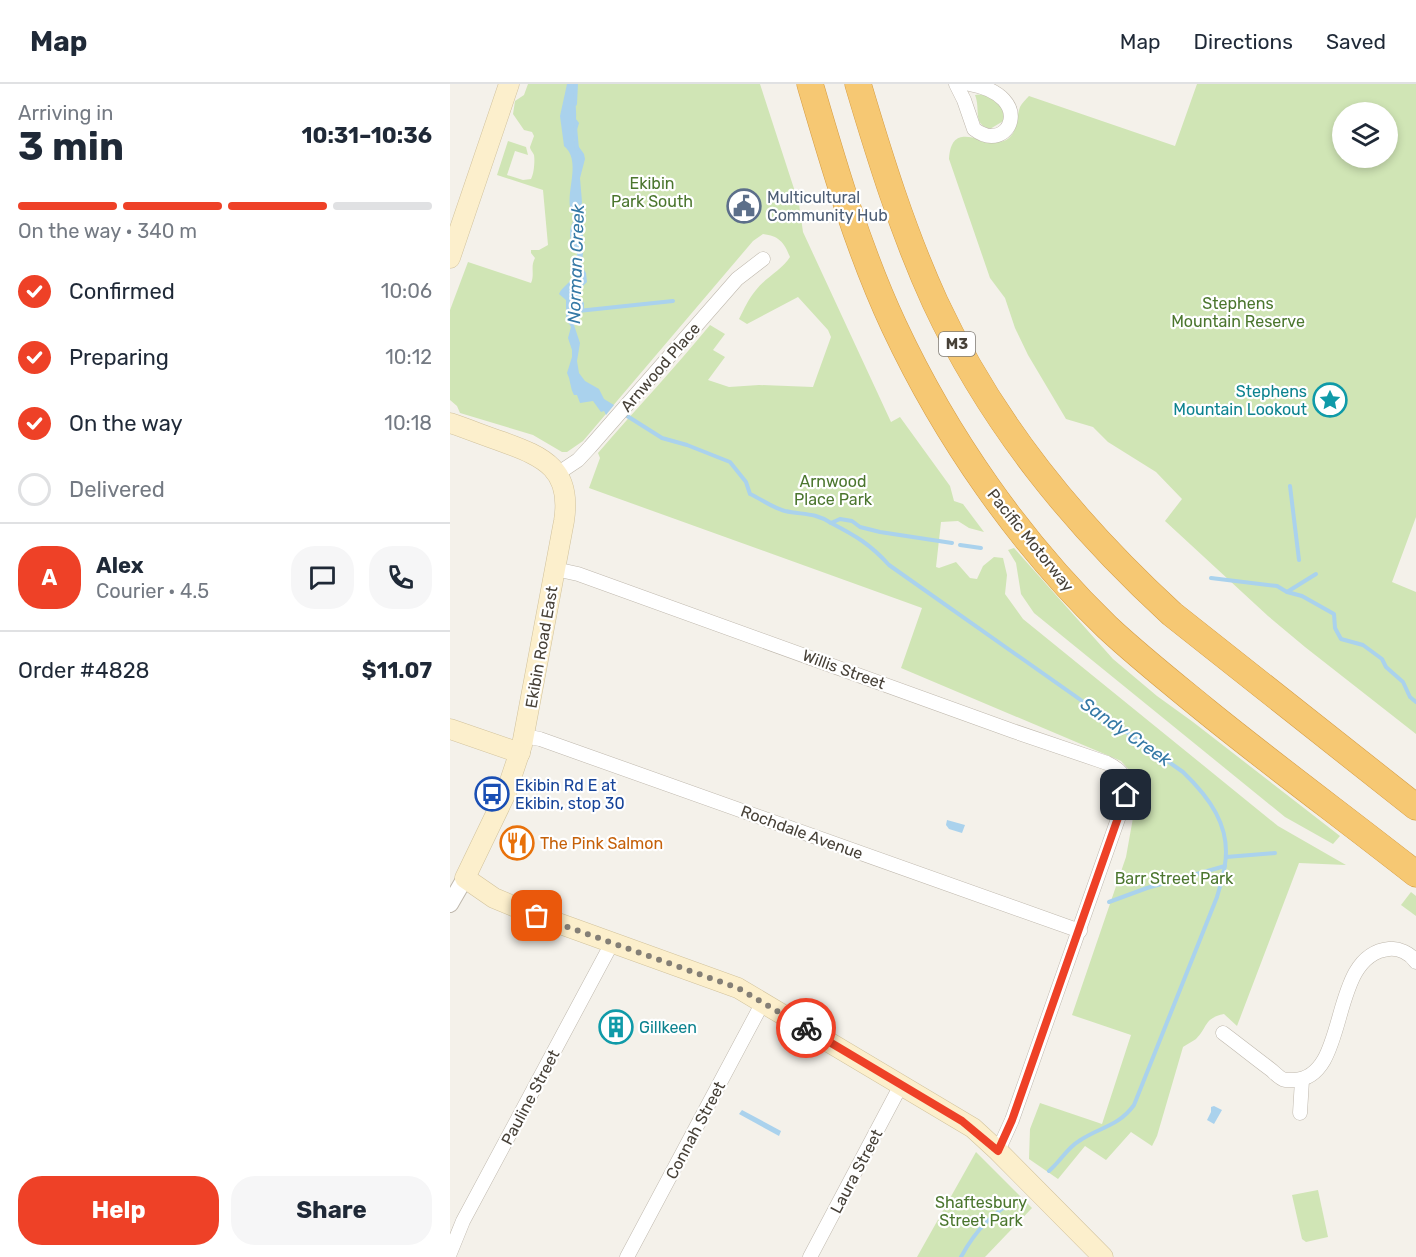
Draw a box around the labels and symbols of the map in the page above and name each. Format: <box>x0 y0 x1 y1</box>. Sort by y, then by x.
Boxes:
park label: Ekibin Park South <box>611 174 693 211</box>
public building icon: Multicultural Community Hub <box>726 188 762 224</box>
place label: Multicultural Community Hub <box>767 188 888 225</box>
water label: Norman Creek <box>563 203 589 324</box>
park label: Stephens Mountain Reserve <box>1171 294 1305 331</box>
street label: Arnwood Place <box>617 319 704 416</box>
road number: M3 <box>939 332 975 356</box>
place label: Stephens Mountain Lookout <box>1173 382 1307 419</box>
place icon: Stephens Mountain Lookout <box>1312 382 1348 418</box>
park label: Arnwood Place Park <box>794 472 873 509</box>
street label: Pacific Motorway <box>983 485 1078 596</box>
street label: Ekibin Road East <box>521 585 562 710</box>
street label: Willis Street <box>800 646 888 693</box>
water label: Sandy Creek <box>1077 693 1176 772</box>
pin <box>1100 769 1151 820</box>
bus stop icon: Ekibin Rd E at Ekibin, stop 30 <box>474 776 510 812</box>
place label: Ekibin Rd E at Ekibin, stop 30 <box>515 776 625 813</box>
street label: Rochdale Avenue <box>738 802 866 863</box>
restaurant icon: The Pink Salmon <box>499 825 535 861</box>
place label: The Pink Salmon <box>540 834 663 853</box>
park label: Barr Street Park <box>1115 869 1234 888</box>
pin <box>511 890 562 941</box>
courier <box>776 998 836 1058</box>
building icon: Gillkeen <box>598 1009 634 1045</box>
place label: Gillkeen <box>639 1018 697 1037</box>
street label: Pauline Street <box>497 1046 564 1148</box>
street label: Connah Street <box>662 1078 729 1182</box>
street label: Laura Street <box>826 1126 887 1217</box>
park label: Shaftesbury Street Park <box>935 1193 1027 1230</box>

